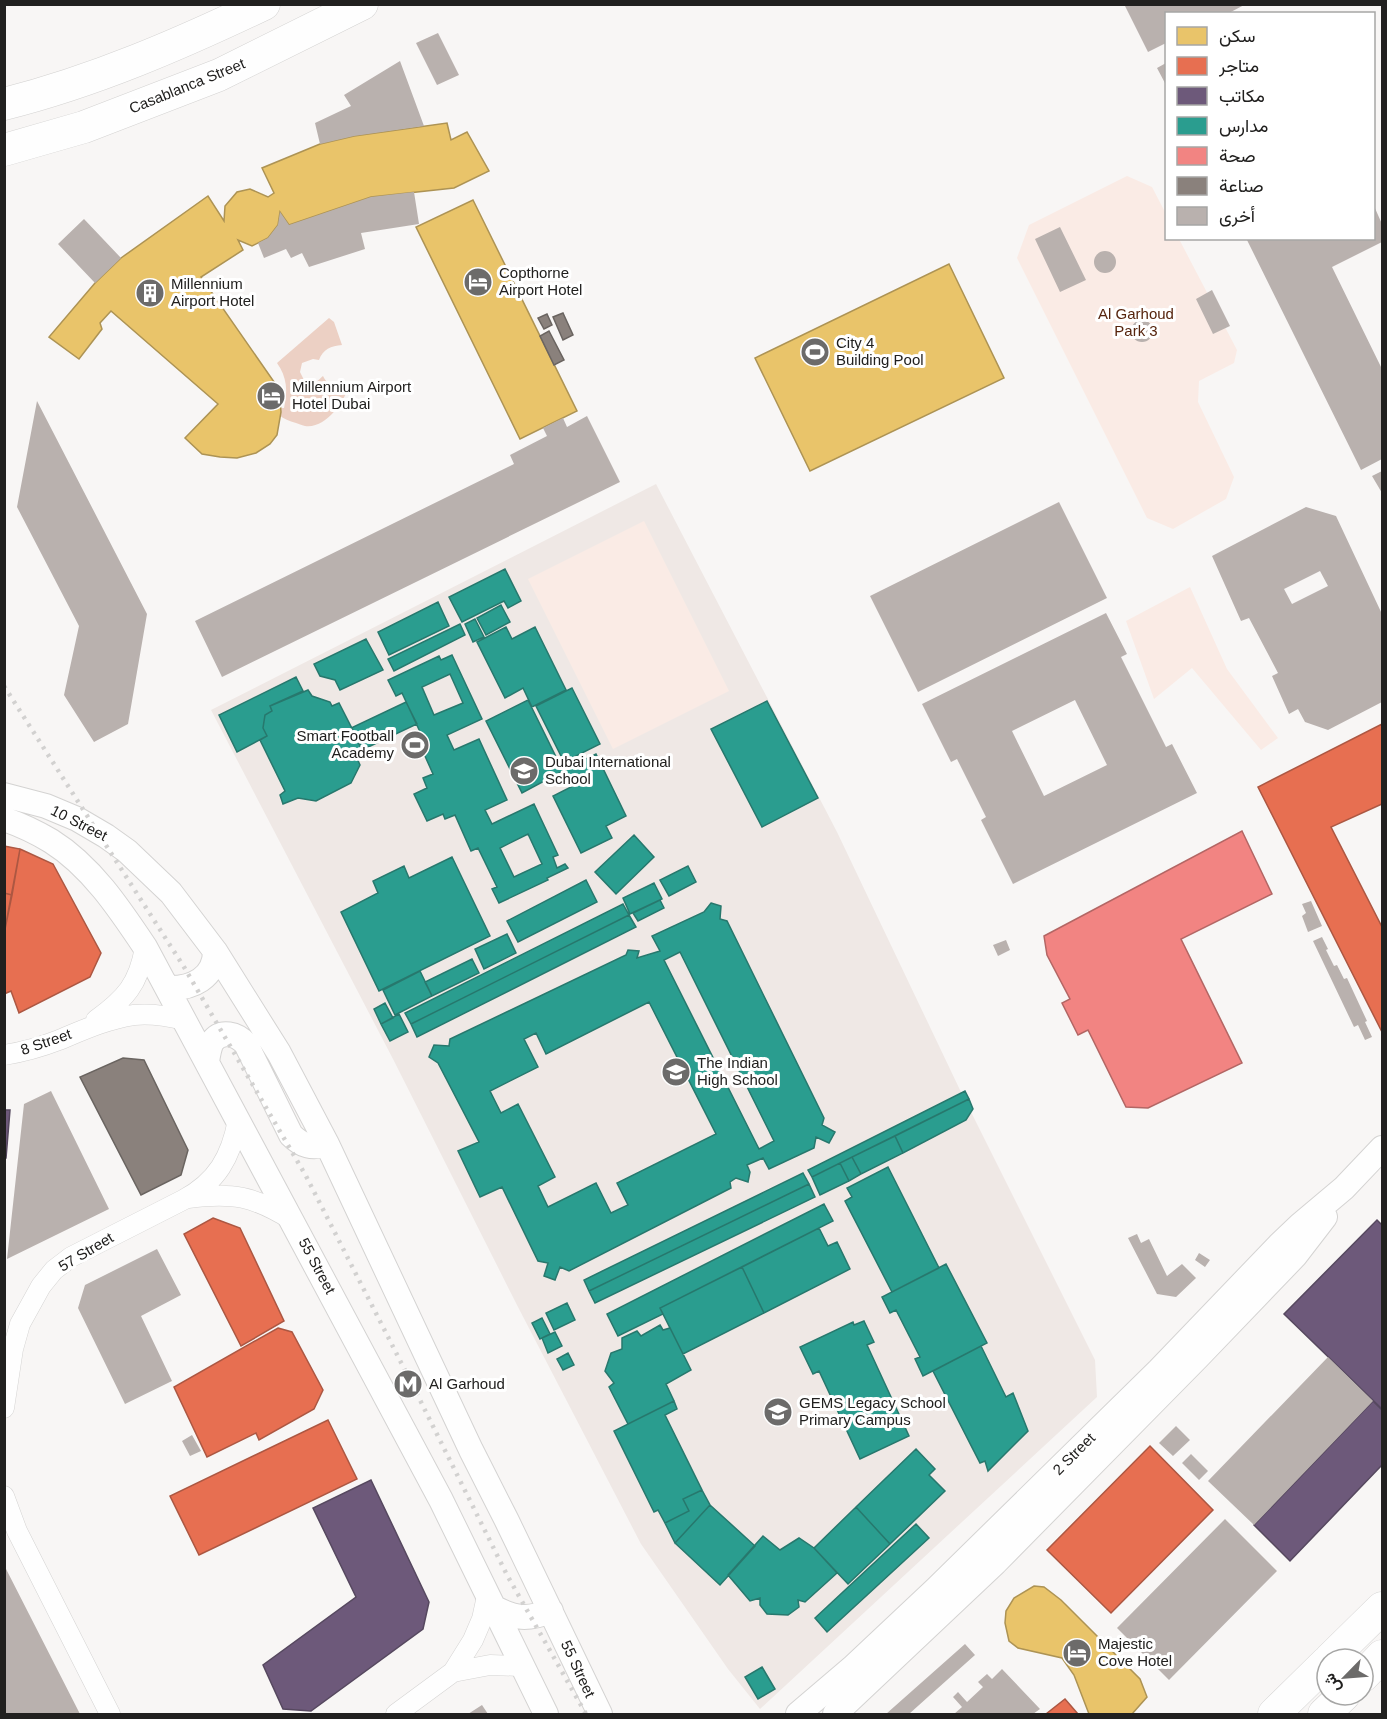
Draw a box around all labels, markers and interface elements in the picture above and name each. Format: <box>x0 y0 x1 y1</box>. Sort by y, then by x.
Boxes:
legend <box>1165 12 1375 240</box>
text: سكن <box>1219 26 1255 47</box>
street label: Casablanca Street <box>126 54 248 117</box>
text: متاجر <box>1218 56 1259 77</box>
text: مكاتب <box>1219 86 1265 106</box>
text: مدارس <box>1219 116 1268 137</box>
text: صحة <box>1219 146 1256 166</box>
text: صناعة <box>1219 176 1264 196</box>
text: أخرى <box>1219 206 1255 227</box>
place label: Copthorne Airport Hotel <box>499 264 582 298</box>
hotel icon: Copthorne Airport Hotel <box>462 266 494 298</box>
place label: Millennium Airport Hotel <box>171 275 254 309</box>
building icon: Millennium Airport Hotel <box>134 277 166 309</box>
park label: Al Garhoud Park 3 <box>1098 305 1174 339</box>
place label: City 4 Building Pool <box>836 334 924 368</box>
sports icon: City 4 Building Pool <box>799 336 831 368</box>
place label: Millennium Airport Hotel Dubai <box>292 378 412 412</box>
hotel icon: Millennium Airport Hotel Dubai <box>255 380 287 412</box>
place label: Smart Football Academy <box>296 727 394 761</box>
sports icon: Smart Football Academy <box>399 729 431 761</box>
place label: Dubai International School <box>545 753 671 787</box>
school or university icon: Dubai International School <box>508 755 540 787</box>
street label: 10 Street <box>48 801 111 844</box>
street label: 8 Street <box>18 1025 74 1058</box>
place label: The Indian High School <box>697 1054 778 1088</box>
school or university icon: The Indian High School <box>660 1056 692 1088</box>
street label: 57 Street <box>55 1228 117 1275</box>
street label: 55 Street <box>296 1235 340 1297</box>
metro station icon: Al Garhoud <box>392 1368 424 1400</box>
place label: Al Garhoud <box>429 1375 505 1392</box>
place label: GEMS Legacy School Primary Campus <box>799 1394 946 1428</box>
school or university icon: GEMS Legacy School Primary Campus <box>762 1396 794 1428</box>
street label: 2 Street <box>1049 1428 1099 1478</box>
place label: Majestic Cove Hotel <box>1098 1635 1172 1669</box>
hotel icon: Majestic Cove Hotel <box>1061 1637 1093 1669</box>
street label: 55 Street <box>558 1638 599 1701</box>
north arrow <box>1315 1647 1375 1707</box>
text: ش <box>1320 1670 1345 1695</box>

